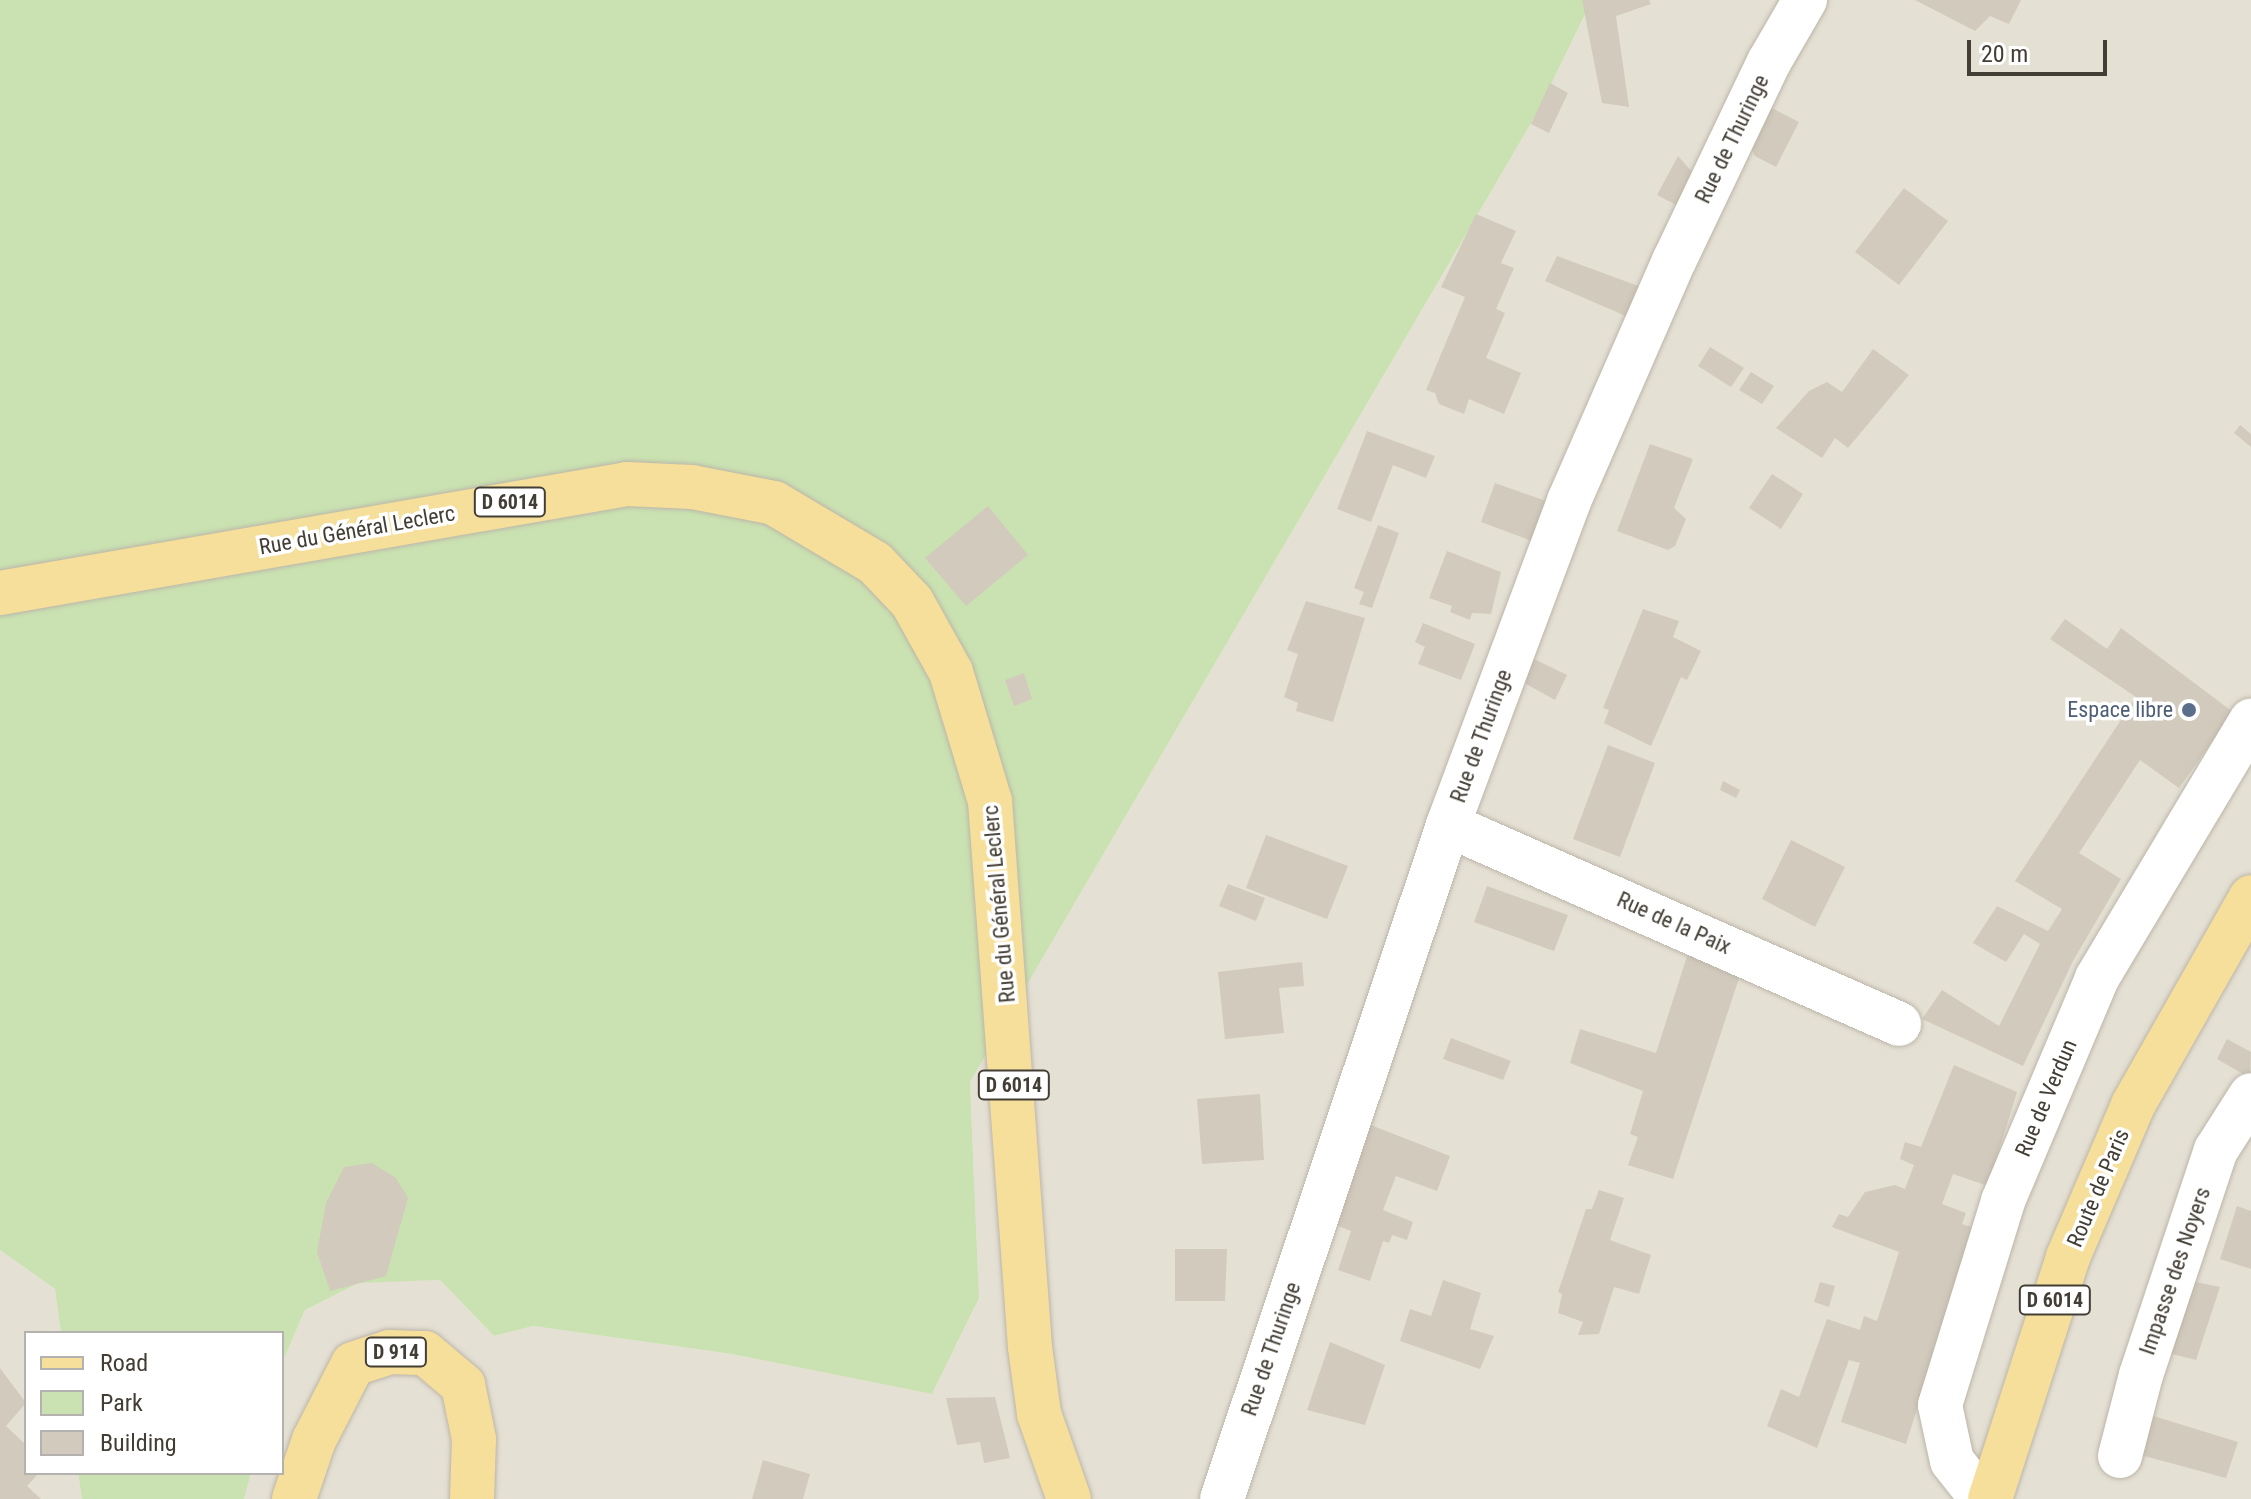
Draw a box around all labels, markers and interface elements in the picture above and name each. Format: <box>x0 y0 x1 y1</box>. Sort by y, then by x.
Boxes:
scale bar <box>1971 24 2111 74</box>
text: 20 m <box>1981 40 2028 68</box>
street label: Rue de Thuringe <box>1689 70 1775 208</box>
road number: D 6014 <box>472 486 548 518</box>
street label: Rue du Général Leclerc <box>257 500 457 560</box>
street label: Rue de Thuringe <box>1445 666 1517 806</box>
place label: Espace libre <box>2067 697 2173 723</box>
marker: Espace libre <box>2180 701 2198 719</box>
street label: Rue du Général Leclerc <box>977 804 1021 1004</box>
street label: Rue de la Paix <box>1613 886 1735 960</box>
street label: Rue de Verdun <box>2009 1035 2083 1161</box>
road number: D 6014 <box>976 1069 1052 1101</box>
street label: Route de Paris <box>2061 1125 2135 1251</box>
street label: Impasse des Noyers <box>2134 1184 2216 1358</box>
street label: Rue de Thuringe <box>1236 1278 1306 1420</box>
road number: D 6014 <box>2017 1284 2093 1316</box>
legend <box>24 1331 284 1475</box>
road number: D 914 <box>364 1336 428 1368</box>
text: Road <box>100 1349 148 1377</box>
text: Park <box>100 1389 143 1417</box>
text: Building <box>100 1429 177 1457</box>

